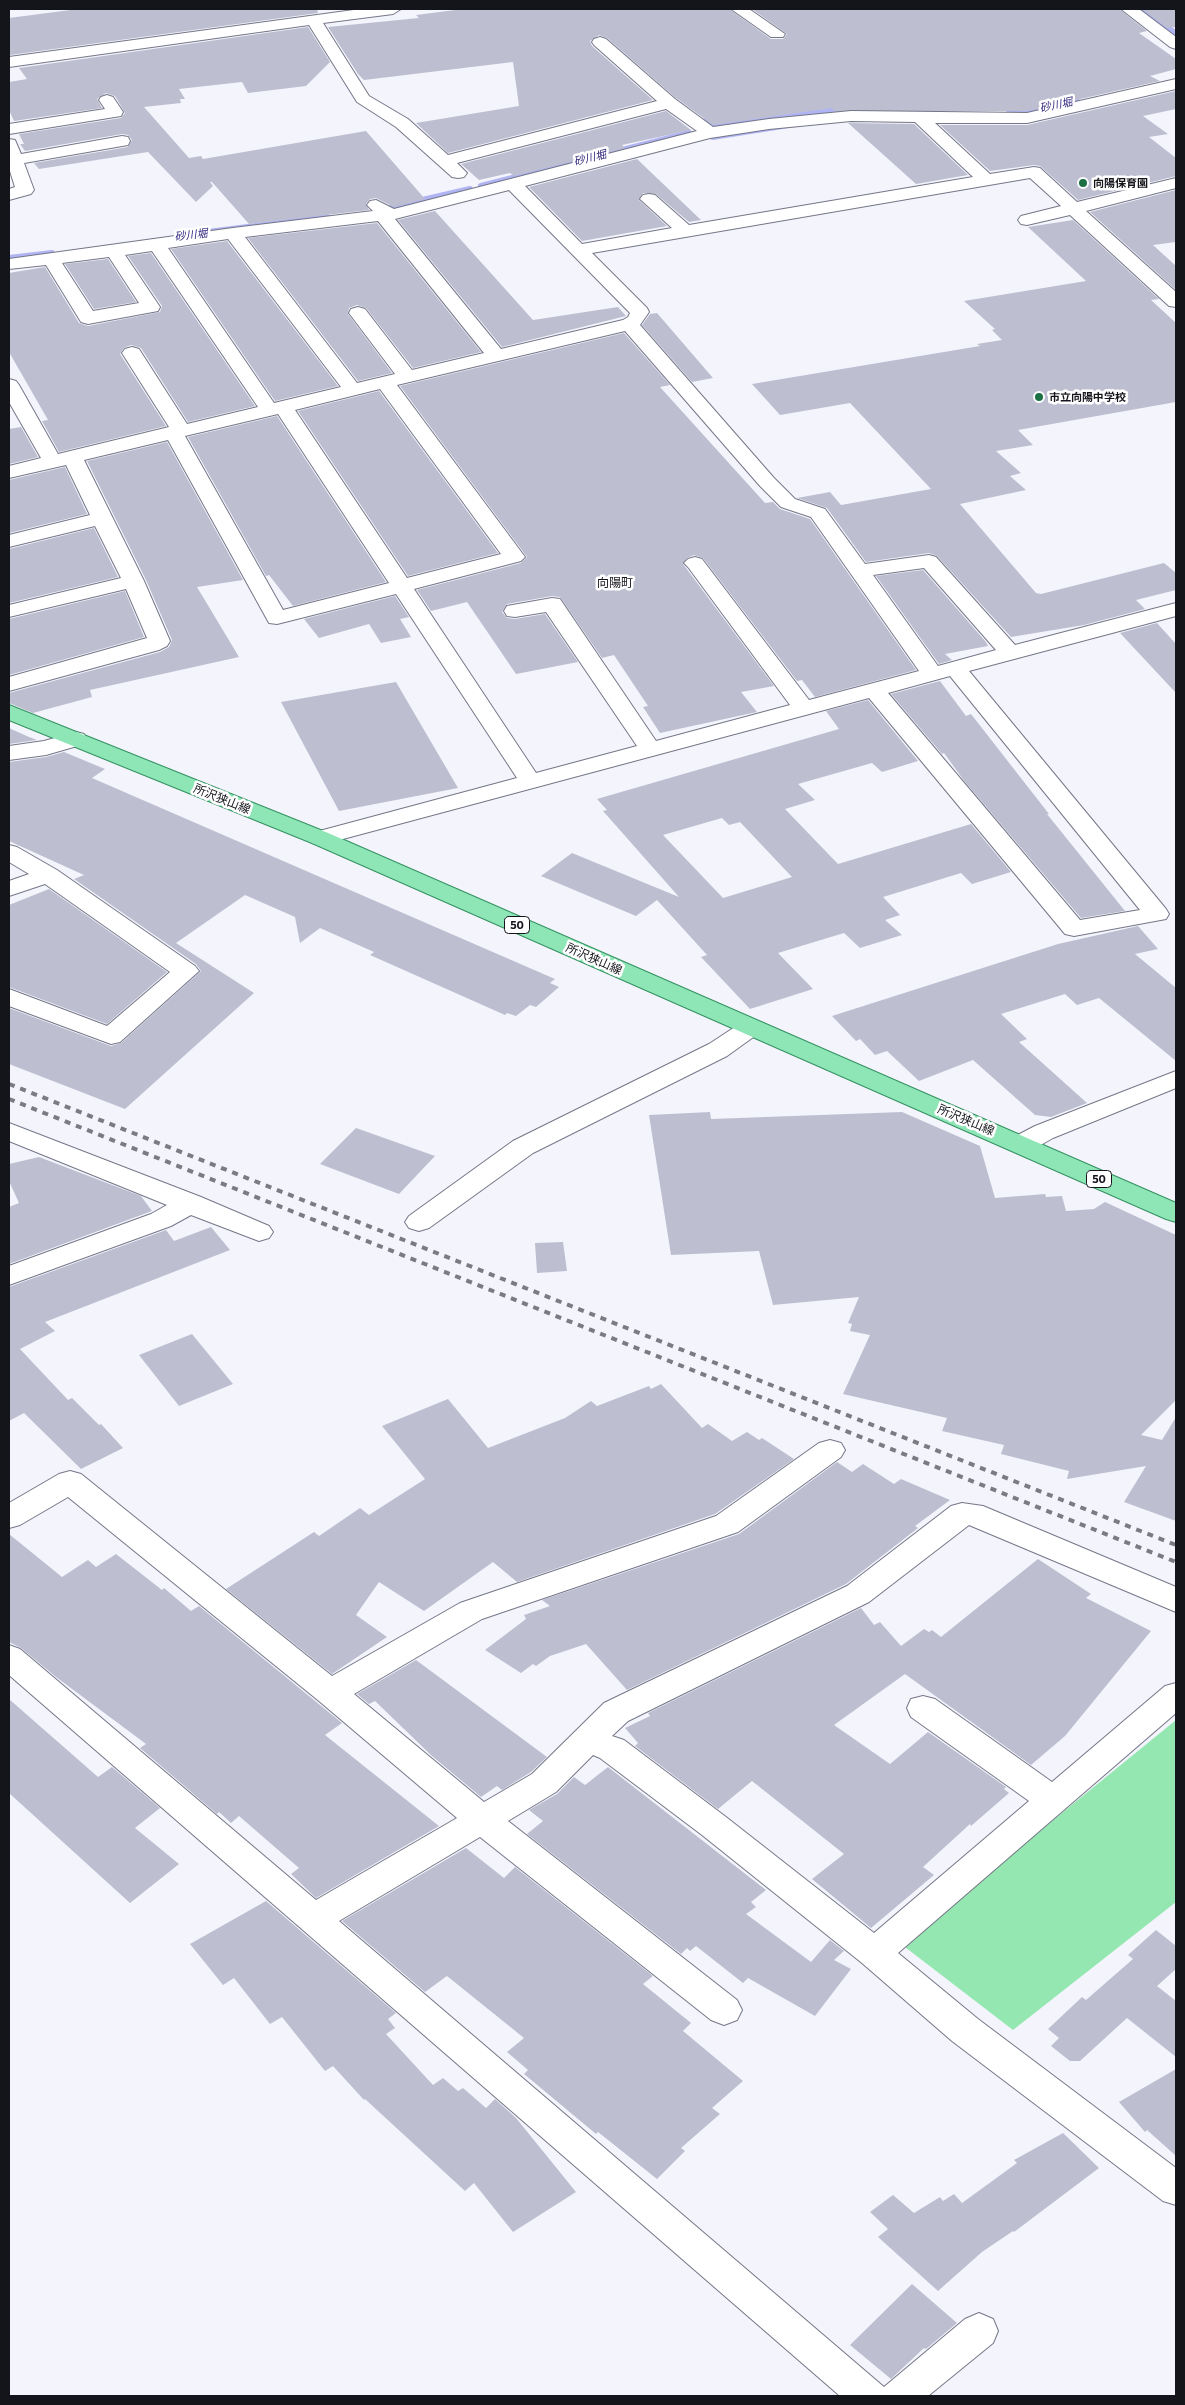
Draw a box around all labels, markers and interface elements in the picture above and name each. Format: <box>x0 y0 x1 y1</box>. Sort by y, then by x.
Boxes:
water label: 砂川堀 <box>1038 95 1074 115</box>
water label: 砂川堀 <box>572 148 608 168</box>
place label: 向陽保育園 <box>1093 176 1148 190</box>
marker: 向陽保育園 <box>1077 177 1089 189</box>
water label: 砂川堀 <box>174 226 208 244</box>
place label: 市立向陽中学校 <box>1049 390 1126 404</box>
marker: 市立向陽中学校 <box>1033 391 1045 403</box>
district label: 向陽町 <box>597 576 633 590</box>
street label: 所沢狭山線 <box>191 781 253 817</box>
road number: 50 <box>504 916 530 934</box>
street label: 所沢狭山線 <box>564 940 624 978</box>
street label: 所沢狭山線 <box>936 1102 996 1138</box>
road number: 50 <box>1086 1170 1112 1188</box>

